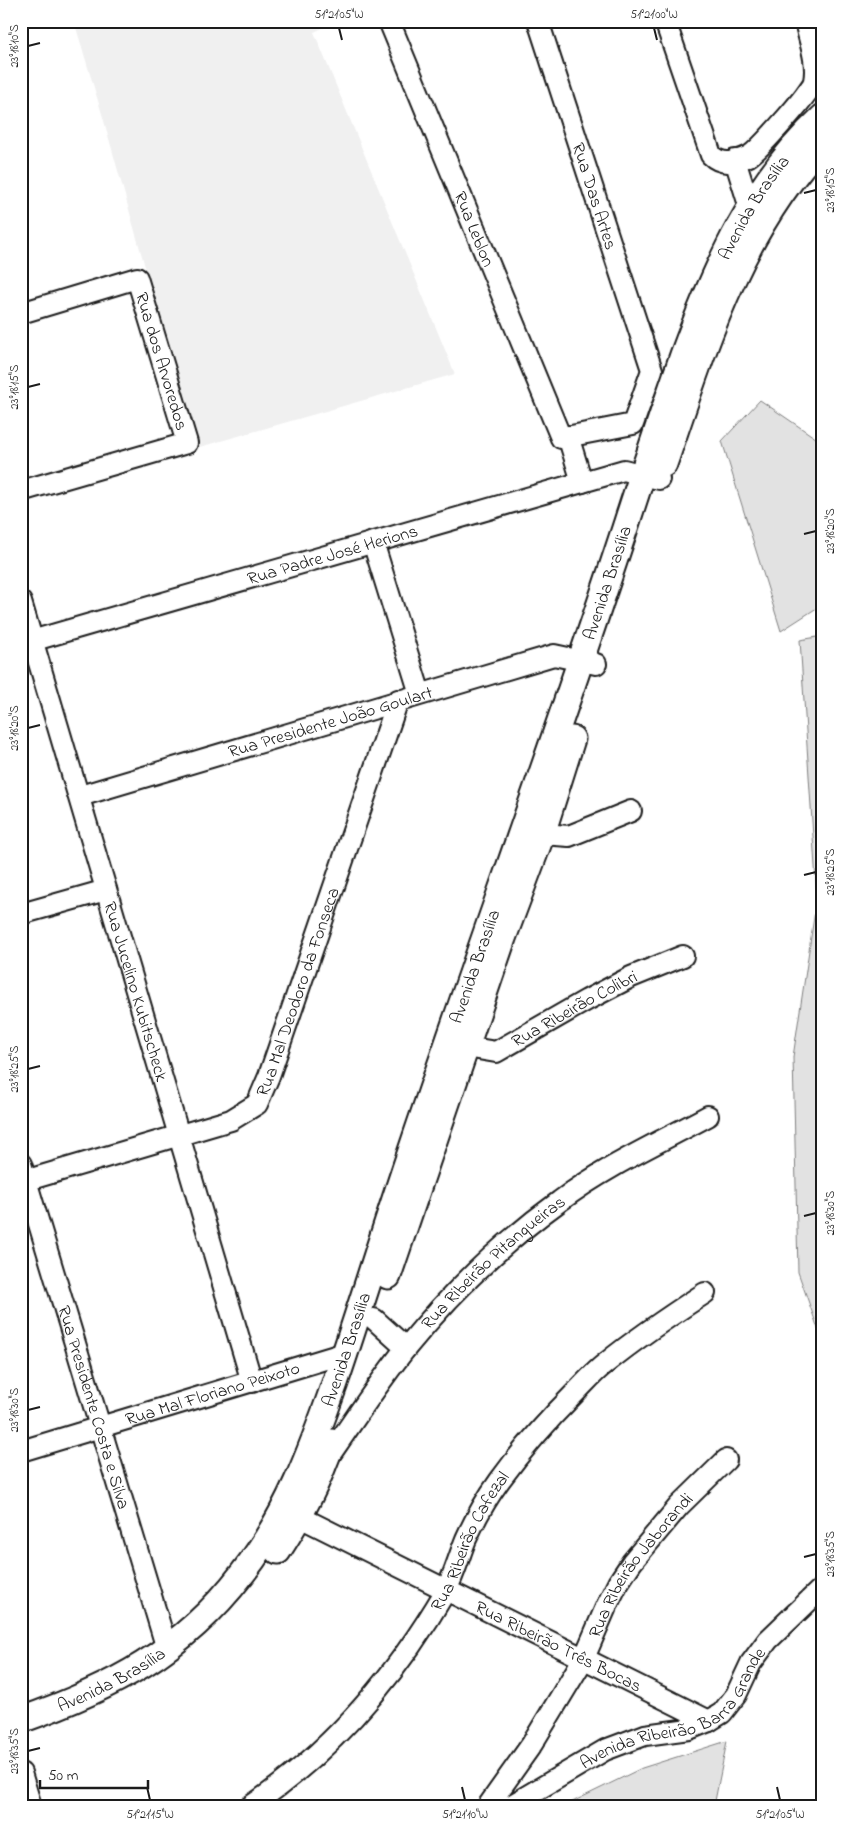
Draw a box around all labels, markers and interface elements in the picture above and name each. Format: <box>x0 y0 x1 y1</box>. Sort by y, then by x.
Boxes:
text: 51°21'05"W <box>314 6 364 24</box>
text: 51°21'00"W <box>630 6 678 24</box>
text: 23°18'10"S <box>6 24 24 68</box>
street label: Rua Das Artes <box>564 140 623 253</box>
street label: Avenida Brasília <box>713 151 797 265</box>
text: 23°18'15"S <box>822 167 840 212</box>
street label: Rua Leblon <box>446 188 500 272</box>
street label: Rua dos Arvoredos <box>127 289 193 434</box>
text: 23°18'15"S <box>6 364 24 409</box>
text: 23°18'20"S <box>822 508 840 554</box>
street label: Rua Padre José Herions <box>244 519 421 593</box>
street label: Avenida Brasília <box>578 523 640 644</box>
street label: Rua Presidente João Goulart <box>225 681 436 766</box>
text: 23°18'20"S <box>6 705 24 751</box>
text: 23°18'25"S <box>822 848 840 896</box>
street label: Rua Mal Deodoro da Fonseca <box>251 884 348 1101</box>
street label: Rua Jucelino Kubitscheck <box>95 899 173 1085</box>
street label: Avenida Brasília <box>445 906 508 1027</box>
street label: Rua Ribeirão Colibri <box>507 965 642 1055</box>
text: 23°18'25"S <box>6 1045 24 1093</box>
street label: Rua Ribeirão Pitangueiras <box>416 1190 572 1336</box>
text: 23°18'30"S <box>822 1191 840 1235</box>
street label: Avenida Brasília <box>317 1289 379 1411</box>
street label: Rua Presidente Costa e Silva <box>49 1303 135 1513</box>
street label: Rua Mal Floriano Peixoto <box>123 1356 303 1434</box>
text: 23°18'30"S <box>6 1388 24 1432</box>
street label: Rua Ribeirão Cafezal <box>425 1467 517 1617</box>
street label: Rua Ribeirão Jaborandi <box>583 1488 700 1642</box>
text: 23°18'35"S <box>822 1531 840 1577</box>
street label: Rua Ribeirão Três Bocas <box>470 1595 645 1700</box>
street label: Avenida Brasília <box>54 1642 172 1720</box>
street label: Avenida Ribeirão Barra Grande <box>576 1642 774 1777</box>
text: 23°18'35"S <box>6 1728 24 1774</box>
scale bar <box>40 1757 148 1789</box>
text: 50 m <box>48 1765 79 1787</box>
text: 51°21'15"W <box>126 1806 174 1824</box>
text: 51°21'10"W <box>442 1806 488 1824</box>
text: 51°21'05"W <box>755 1806 805 1824</box>

